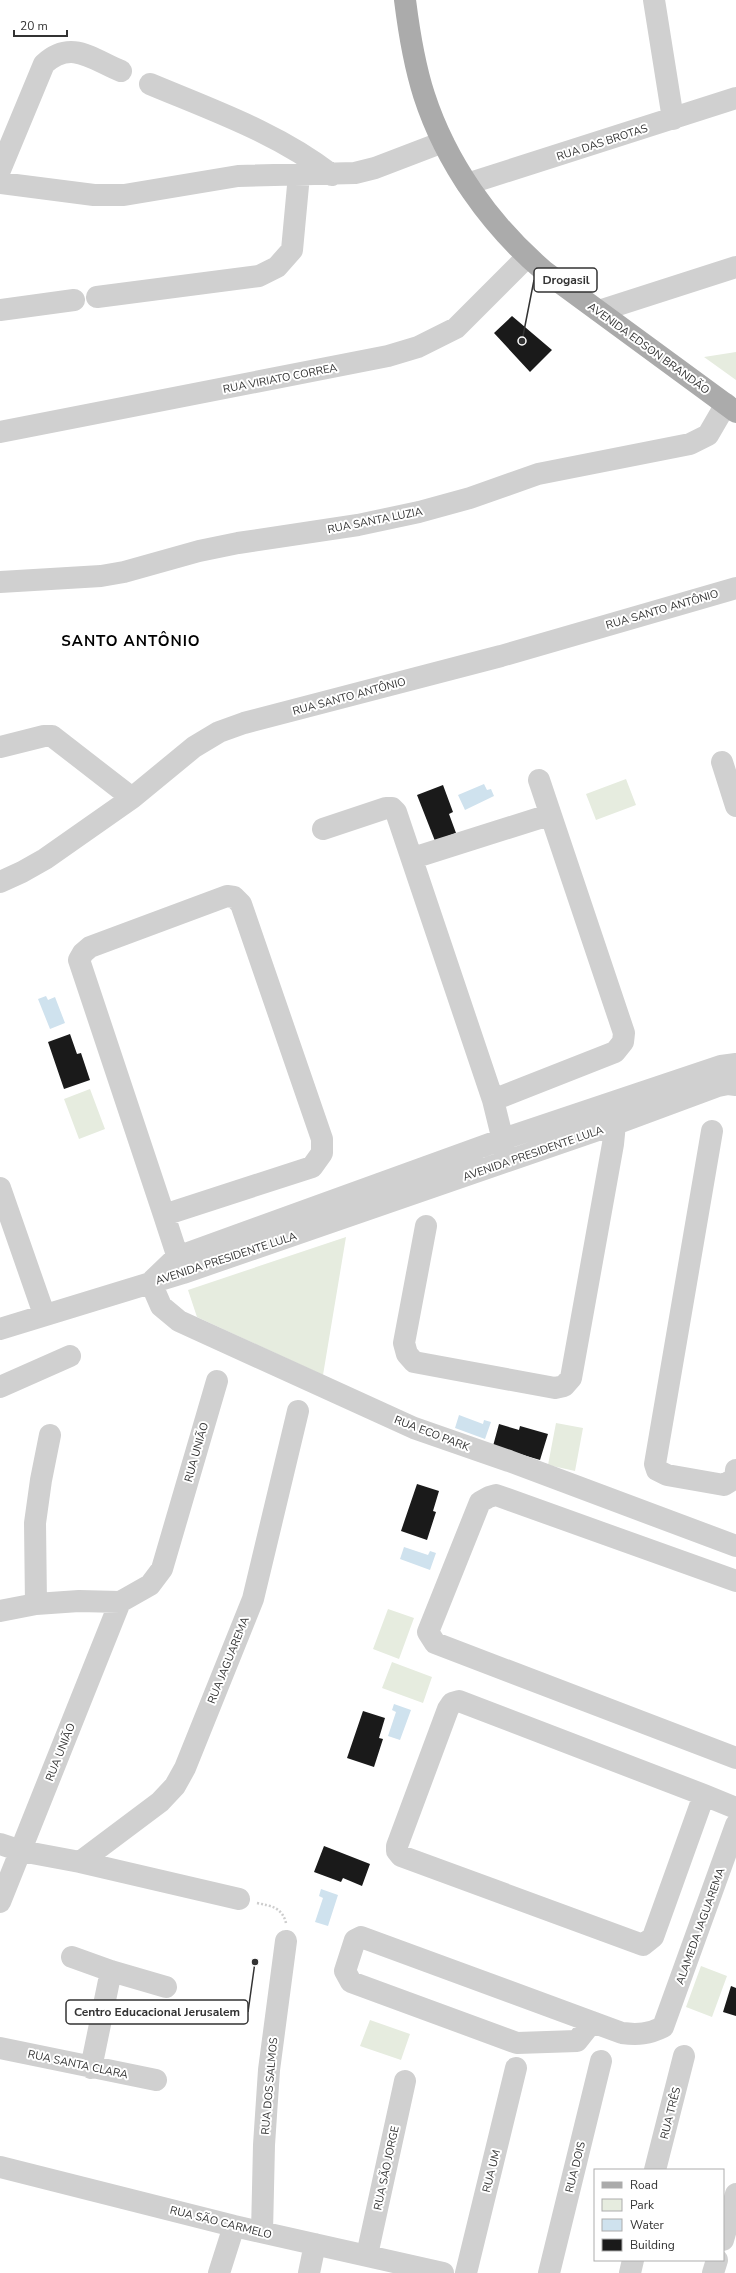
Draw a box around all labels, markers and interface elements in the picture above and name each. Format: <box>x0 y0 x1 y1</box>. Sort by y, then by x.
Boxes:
scale bar <box>14 12 67 38</box>
text: 20 m <box>20 18 48 34</box>
street label: RUA DAS BROTAS <box>555 121 650 164</box>
callout: Drogasil <box>534 268 597 292</box>
text: Drogasil <box>542 272 590 288</box>
street label: AVENIDA EDSON BRANDÃO <box>585 299 713 398</box>
street label: RUA VIRIATO CORREA <box>222 360 338 397</box>
street label: RUA SANTA LUZIA <box>326 504 424 537</box>
street label: RUA SANTO ANTÔNIO <box>604 585 720 633</box>
district label: SANTO ANTÔNIO <box>61 631 201 651</box>
street label: RUA SANTO ANTÔNIO <box>291 673 407 719</box>
street label: AVENIDA PRESIDENTE LULA <box>461 1122 605 1185</box>
street label: AVENIDA PRESIDENTE LULA <box>154 1229 299 1288</box>
street label: RUA ECO PARK <box>392 1412 473 1455</box>
street label: RUA UNIÃO <box>181 1421 212 1484</box>
street label: RUA JAGUAREMA <box>204 1614 253 1706</box>
street label: RUA UNIÃO <box>42 1721 79 1783</box>
street label: ALAMEDA JAGUAREMA <box>672 1866 729 1987</box>
callout: Centro Educacional Jerusalem <box>66 2000 248 2024</box>
text: Centro Educacional Jerusalem <box>74 2004 240 2020</box>
street label: RUA DOS SALMOS <box>258 2037 281 2135</box>
street label: RUA SANTA CLARA <box>26 2047 129 2082</box>
street label: RUA TRÊS <box>656 2085 684 2141</box>
street label: RUA SÃO JORGE <box>370 2125 403 2212</box>
street label: RUA DOIS <box>562 2140 589 2194</box>
street label: RUA UM <box>479 2148 504 2194</box>
legend <box>594 2169 724 2261</box>
text: Road <box>630 2177 658 2193</box>
text: Park <box>630 2197 655 2213</box>
street label: RUA SÃO CARMELO <box>168 2203 273 2242</box>
text: Water <box>630 2217 664 2233</box>
text: Building <box>630 2237 675 2253</box>

